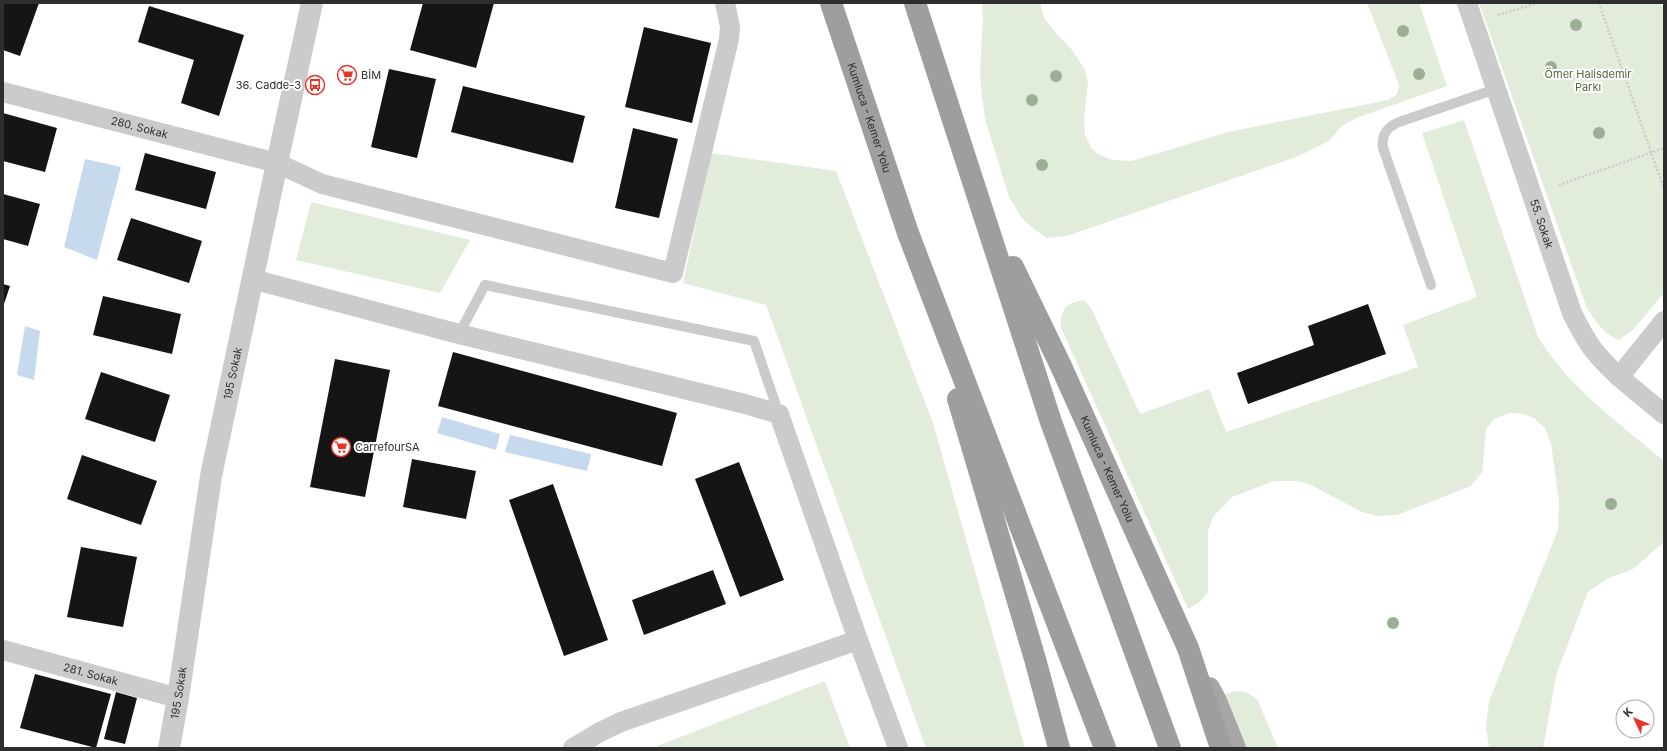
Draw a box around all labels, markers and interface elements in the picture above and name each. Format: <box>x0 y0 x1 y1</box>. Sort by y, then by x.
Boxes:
street label: Kumluca - Kemer Yolu <box>844 61 894 175</box>
supermarket icon: BİM <box>336 64 358 86</box>
park label: Ömer Halisdemir Parkı <box>1545 67 1631 94</box>
place label: BİM <box>361 68 381 82</box>
bus stop icon: 36. Cadde-3 <box>304 74 326 96</box>
place label: 36. Cadde-3 <box>236 78 301 92</box>
street label: 280. Sokak <box>109 113 170 141</box>
street label: 55. Sokak <box>1527 197 1557 250</box>
street label: 195 Sokak <box>220 346 245 401</box>
street label: Kumluca - Kemer Yolu <box>1077 414 1137 524</box>
supermarket icon: CarrefourSA <box>330 436 352 458</box>
place label: CarrefourSA <box>355 440 420 454</box>
street label: 281. Sokak <box>62 660 120 688</box>
street label: 195 Sokak <box>167 666 190 720</box>
north arrow <box>1615 699 1655 739</box>
text: K <box>1620 704 1636 720</box>

